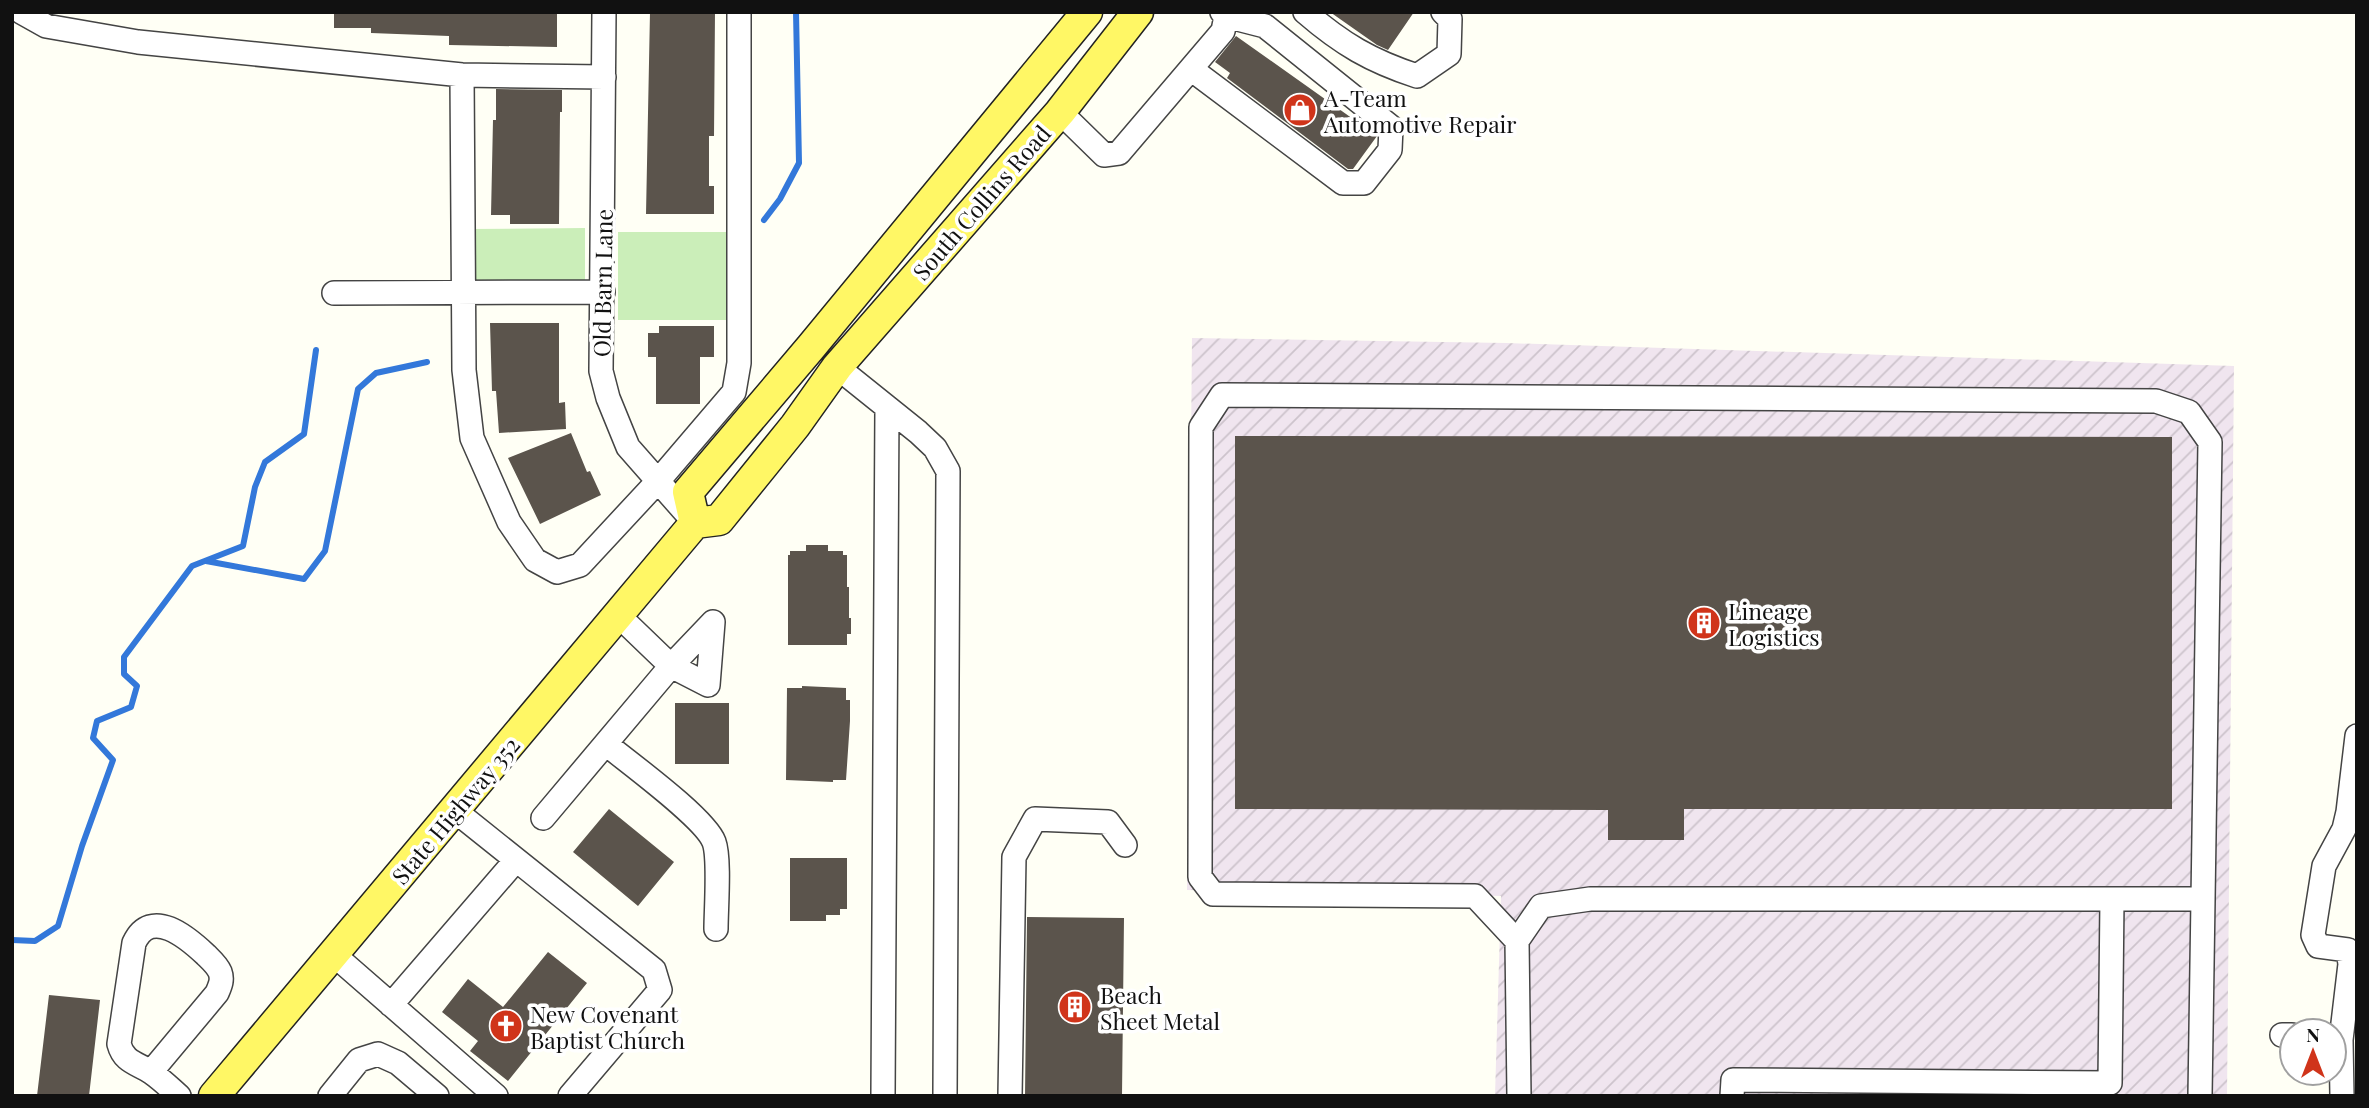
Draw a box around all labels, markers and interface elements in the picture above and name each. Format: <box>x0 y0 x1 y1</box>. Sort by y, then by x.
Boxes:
place label: A-Team Automotive Repair <box>1323 82 1517 139</box>
shop icon: A-Team Automotive Repair <box>1281 91 1319 129</box>
street label: South Collins Road <box>905 118 1057 286</box>
street label: Old Barn Lane <box>585 209 619 357</box>
place label: Lineage Logistics <box>1728 595 1820 652</box>
building icon: Lineage Logistics <box>1685 604 1723 642</box>
street label: State Highway 352 <box>384 730 526 890</box>
place label: Beach Sheet Metal <box>1100 979 1221 1036</box>
building icon: Beach Sheet Metal <box>1056 988 1094 1026</box>
place label: New Covenant Baptist Church <box>530 998 685 1055</box>
church icon: New Covenant Baptist Church <box>487 1007 525 1045</box>
north arrow <box>2278 1017 2348 1087</box>
text: N <box>2306 1021 2320 1047</box>

